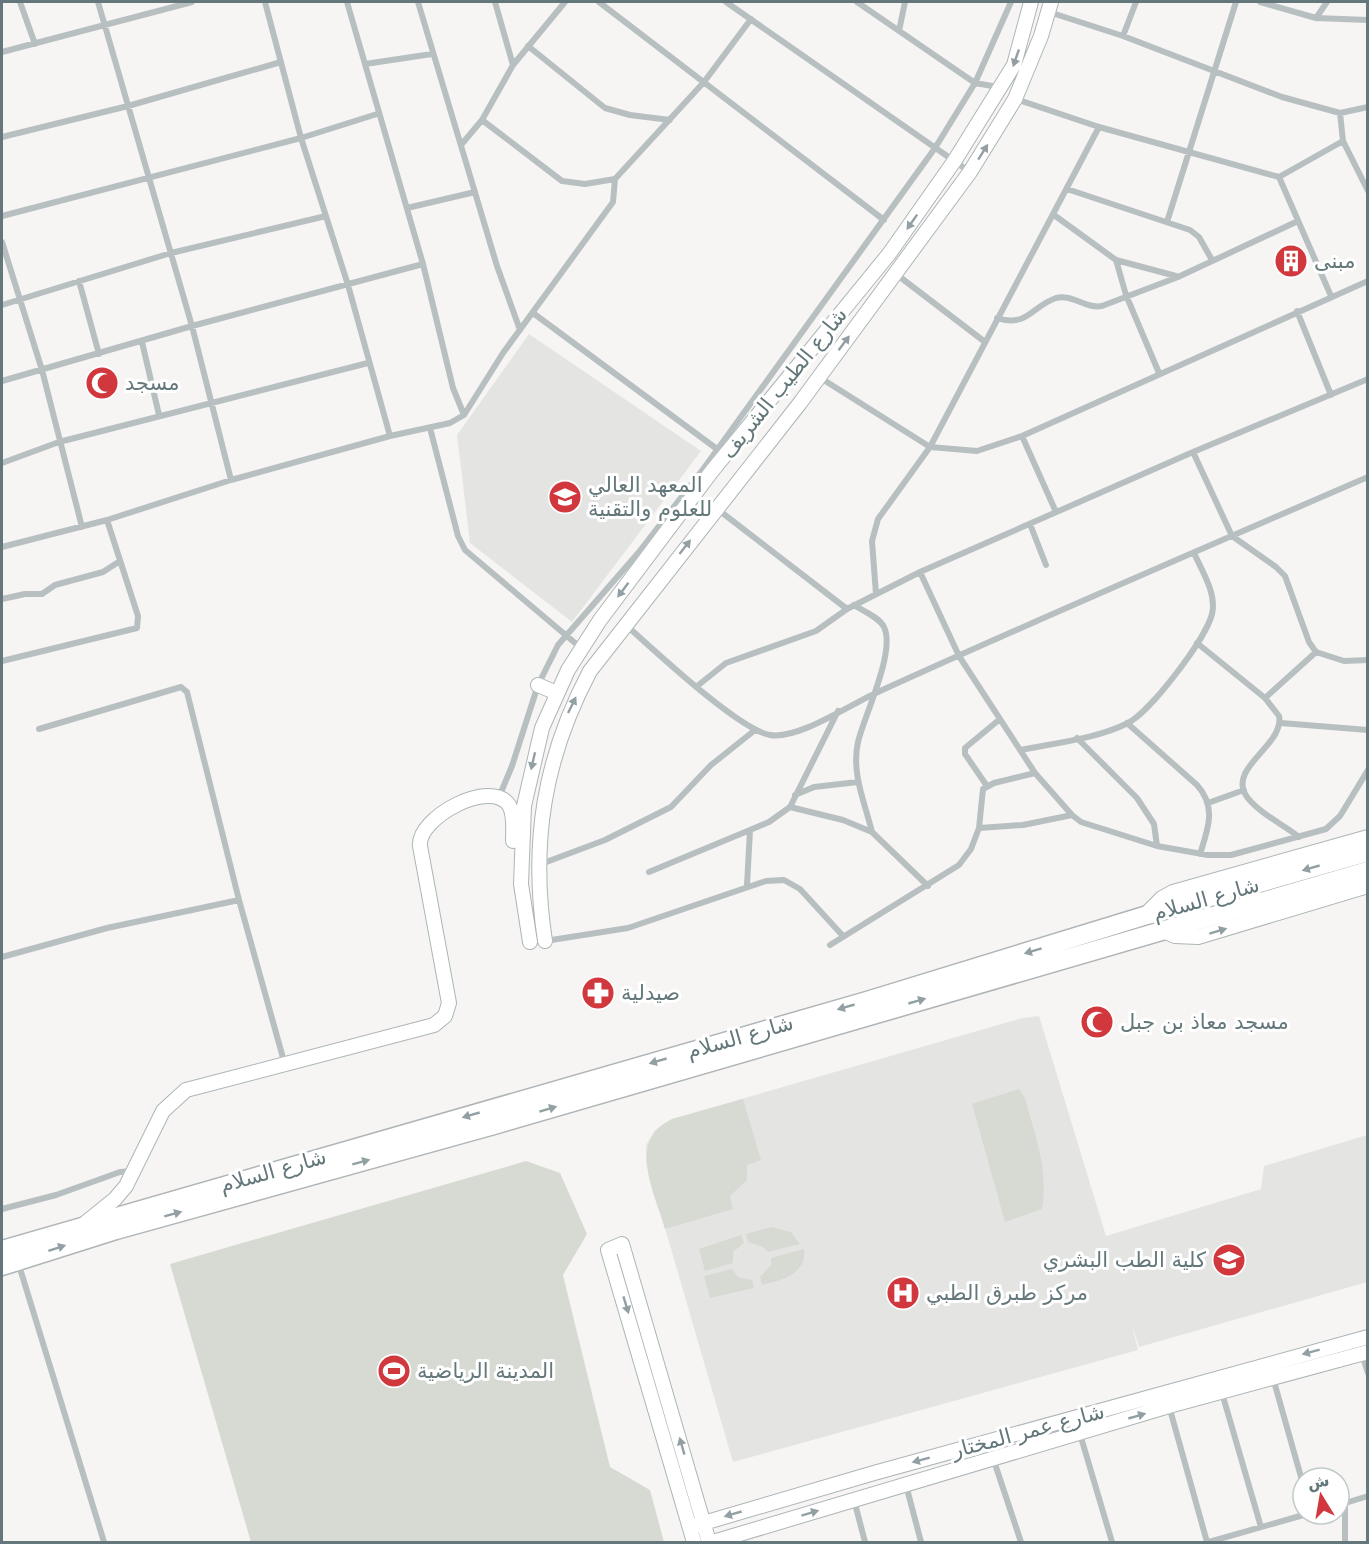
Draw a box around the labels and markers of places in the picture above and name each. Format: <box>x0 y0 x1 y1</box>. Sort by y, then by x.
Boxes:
building icon: مبنى <box>1273 243 1309 279</box>
place label: مبنى <box>1314 249 1355 273</box>
mosque icon: مسجد <box>84 365 120 401</box>
place label: مسجد <box>125 371 180 395</box>
place label: المعهد العالي للعلوم والتقنية <box>588 473 712 521</box>
school or university icon: المعهد العالي للعلوم والتقنية <box>547 479 583 515</box>
pharmacy icon: صيدلية <box>580 975 616 1011</box>
place label: صيدلية <box>621 981 680 1005</box>
mosque icon: مسجد معاذ بن جبل <box>1079 1004 1115 1040</box>
place label: مسجد معاذ بن جبل <box>1120 1010 1289 1034</box>
school or university icon: كلية الطب البشري <box>1211 1242 1247 1278</box>
place label: كلية الطب البشري <box>1043 1248 1206 1272</box>
hospital icon: مركز طبرق الطبي <box>885 1275 921 1311</box>
place label: مركز طبرق الطبي <box>926 1281 1088 1305</box>
sports icon: المدينة الرياضية <box>376 1353 412 1389</box>
place label: المدينة الرياضية <box>417 1359 554 1383</box>

